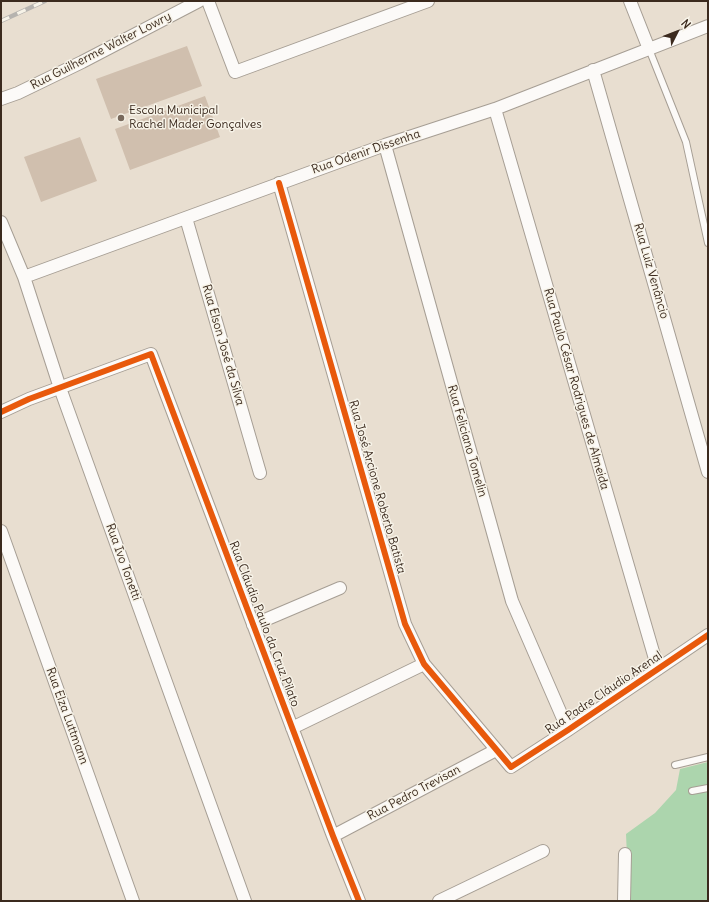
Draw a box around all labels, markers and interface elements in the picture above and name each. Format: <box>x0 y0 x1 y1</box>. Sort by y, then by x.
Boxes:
street label: Rua Guilherme Walter Lowry <box>28 9 174 93</box>
north arrow <box>657 12 697 52</box>
text: N <box>678 16 694 31</box>
place label: Escola Municipal Rachel Mader Gonçalves <box>129 104 262 132</box>
marker: Escola Municipal Rachel Mader Gonçalves <box>116 113 126 123</box>
street label: Rua Odenir Dissenha <box>310 127 422 177</box>
street label: Rua Luiz Venâncio <box>630 222 672 320</box>
street label: Rua Elson José da Silva <box>199 283 247 407</box>
street label: Rua Paulo César Rodrigues de Almeida <box>540 287 612 491</box>
street label: Rua Feliciano Tomelin <box>444 383 490 499</box>
street label: Rua José Arcione Roberto Batista <box>345 399 409 575</box>
street label: Rua Ivo Tonetti <box>102 522 144 602</box>
street label: Rua Cláudio Paulo da Cruz Pilato <box>226 539 302 709</box>
street label: Rua Padre Cláudio Arenal <box>543 649 665 737</box>
street label: Rua Elza Luttmann <box>43 666 91 766</box>
street label: Rua Pedro Trevisan <box>365 762 463 824</box>

